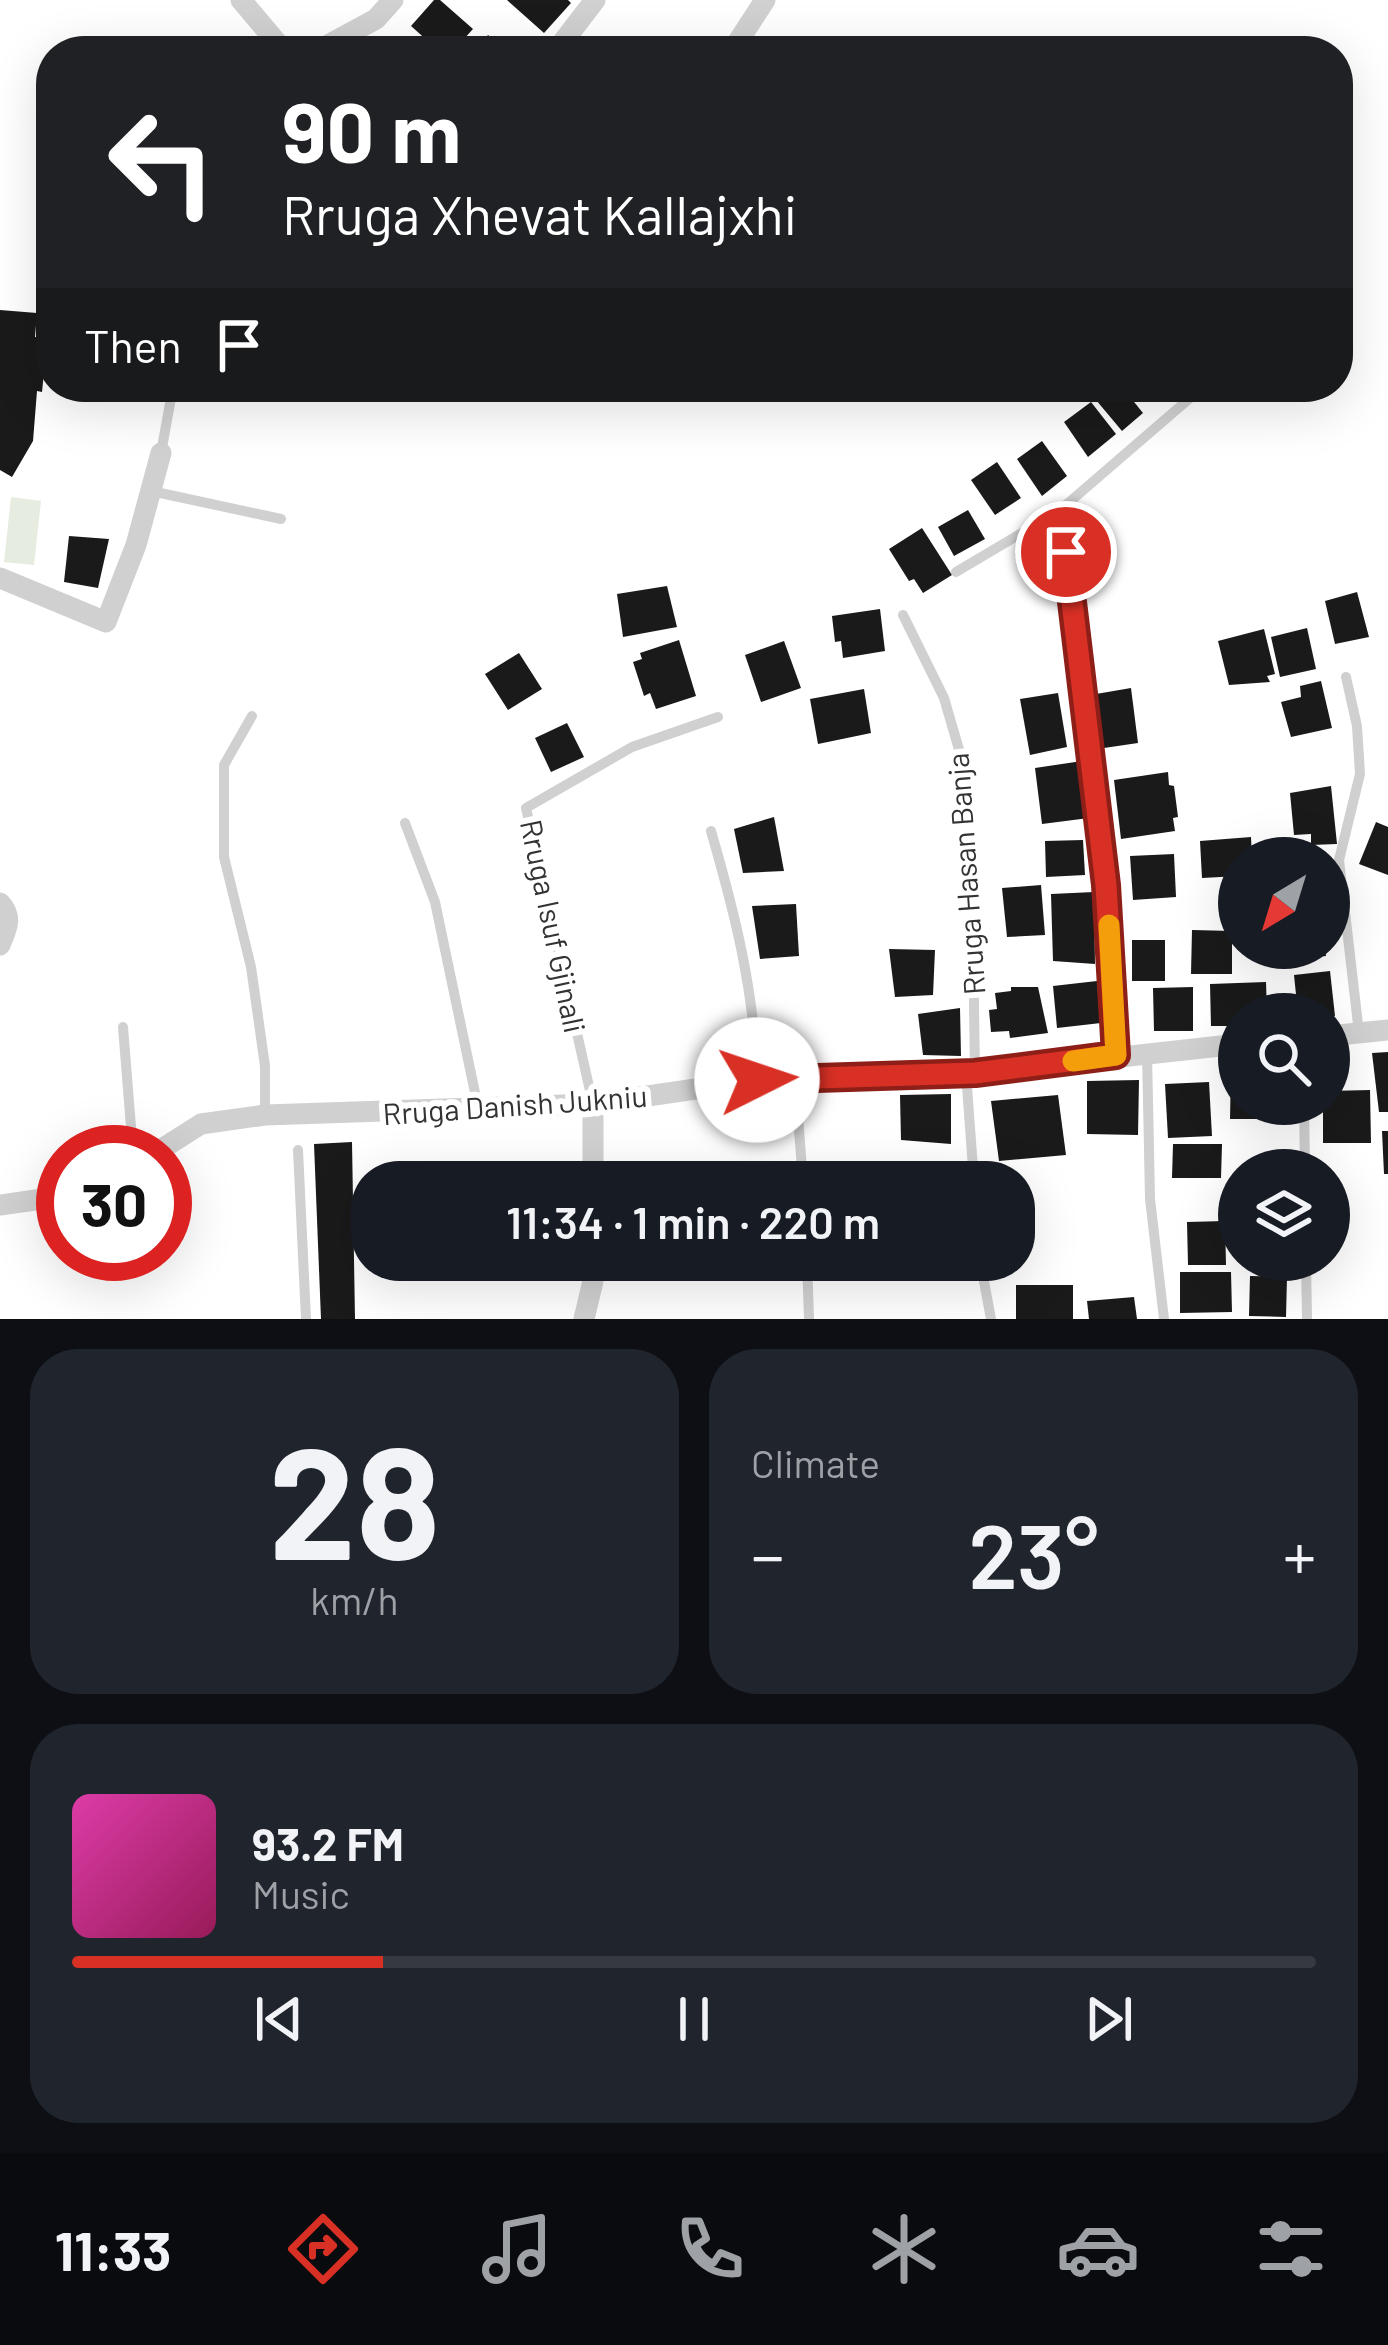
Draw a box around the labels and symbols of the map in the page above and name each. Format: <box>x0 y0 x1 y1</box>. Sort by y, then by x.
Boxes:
pin <box>1015 501 1117 603</box>
street label: Rruga Hasan Banja <box>939 752 991 996</box>
street label: Rruga Isuf Gjinali <box>514 816 594 1036</box>
north arrow <box>1218 837 1350 969</box>
position arrow <box>694 1017 820 1143</box>
street label: Rruga Danish Jukniu <box>381 1077 649 1131</box>
speed limit sign: 30 <box>36 1125 192 1281</box>

